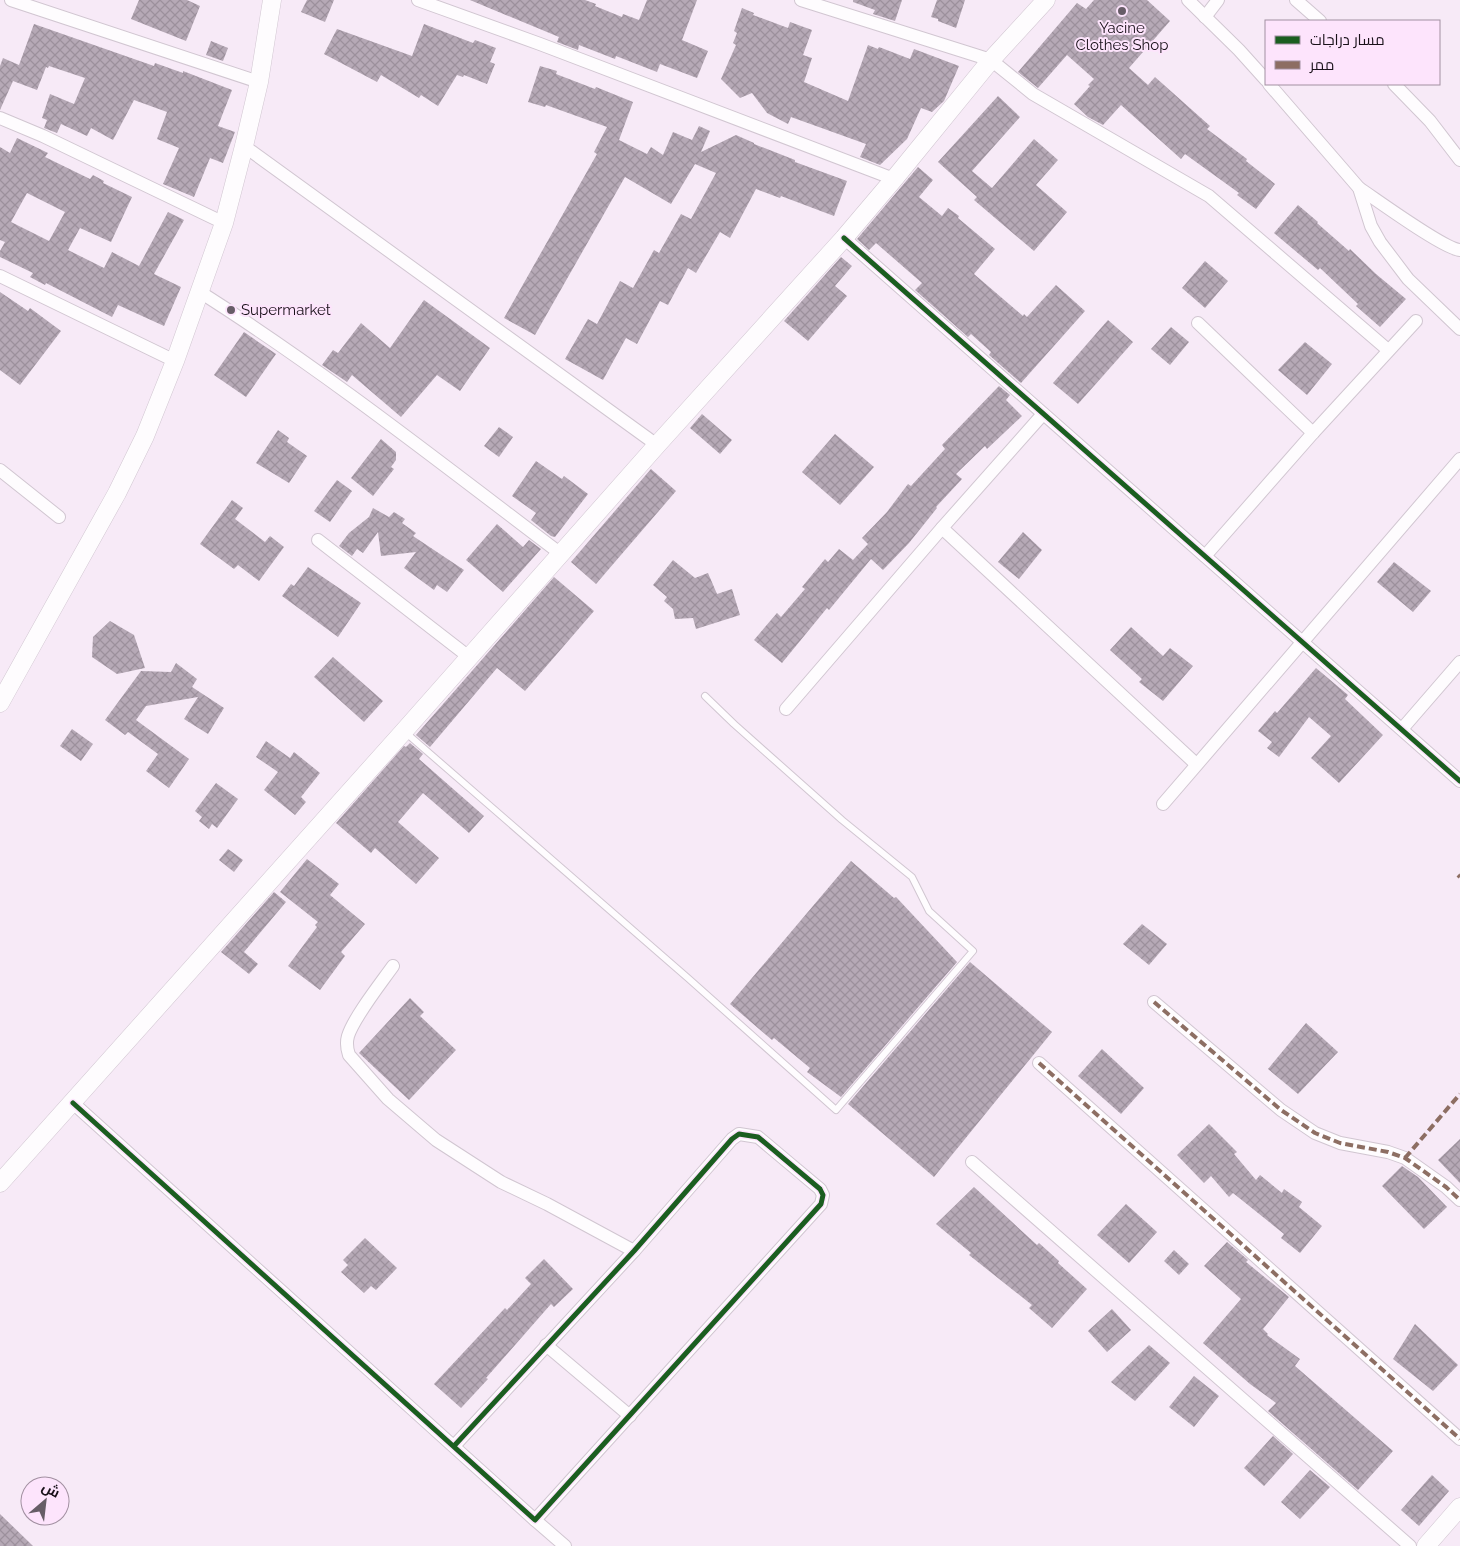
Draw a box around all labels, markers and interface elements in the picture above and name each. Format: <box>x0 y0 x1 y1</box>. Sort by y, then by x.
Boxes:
marker: Yacine Clothes Shop <box>1116 5 1128 17</box>
place label: Yacine Clothes Shop <box>1076 19 1168 54</box>
legend <box>1265 20 1440 85</box>
text: مسار دراجات <box>1310 31 1385 49</box>
text: ممر <box>1309 56 1334 74</box>
place label: Supermarket <box>241 301 331 319</box>
marker: Supermarket <box>225 304 237 316</box>
north arrow <box>20 1476 70 1526</box>
text: ش <box>39 1478 63 1502</box>

